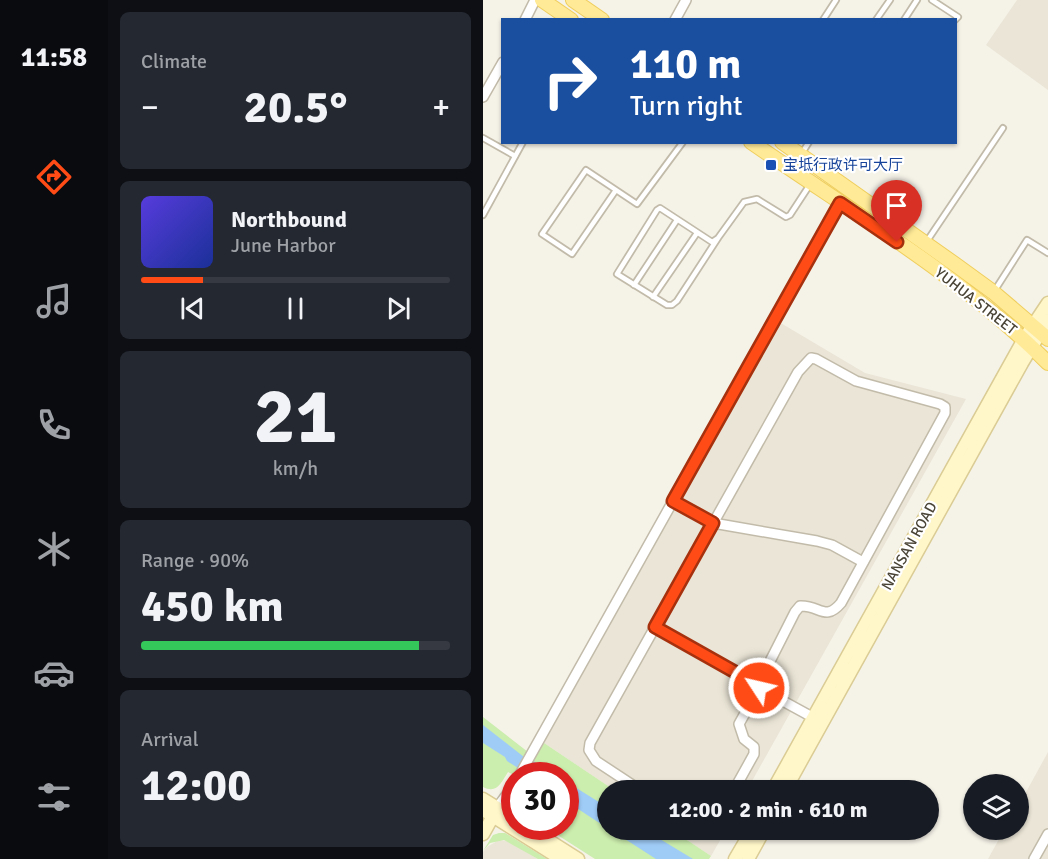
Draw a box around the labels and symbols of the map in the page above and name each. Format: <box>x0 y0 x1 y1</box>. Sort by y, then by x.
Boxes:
place label: 宝坻行政许可大厅 <box>783 156 903 174</box>
marker: 宝坻行政许可大厅 <box>764 158 778 172</box>
pin <box>871 180 922 242</box>
street label: YUHUA STREET <box>932 264 1021 339</box>
street label: NANSAN ROAD <box>877 499 941 593</box>
position arrow <box>727 656 791 720</box>
speed limit sign: 30 <box>501 762 579 840</box>

